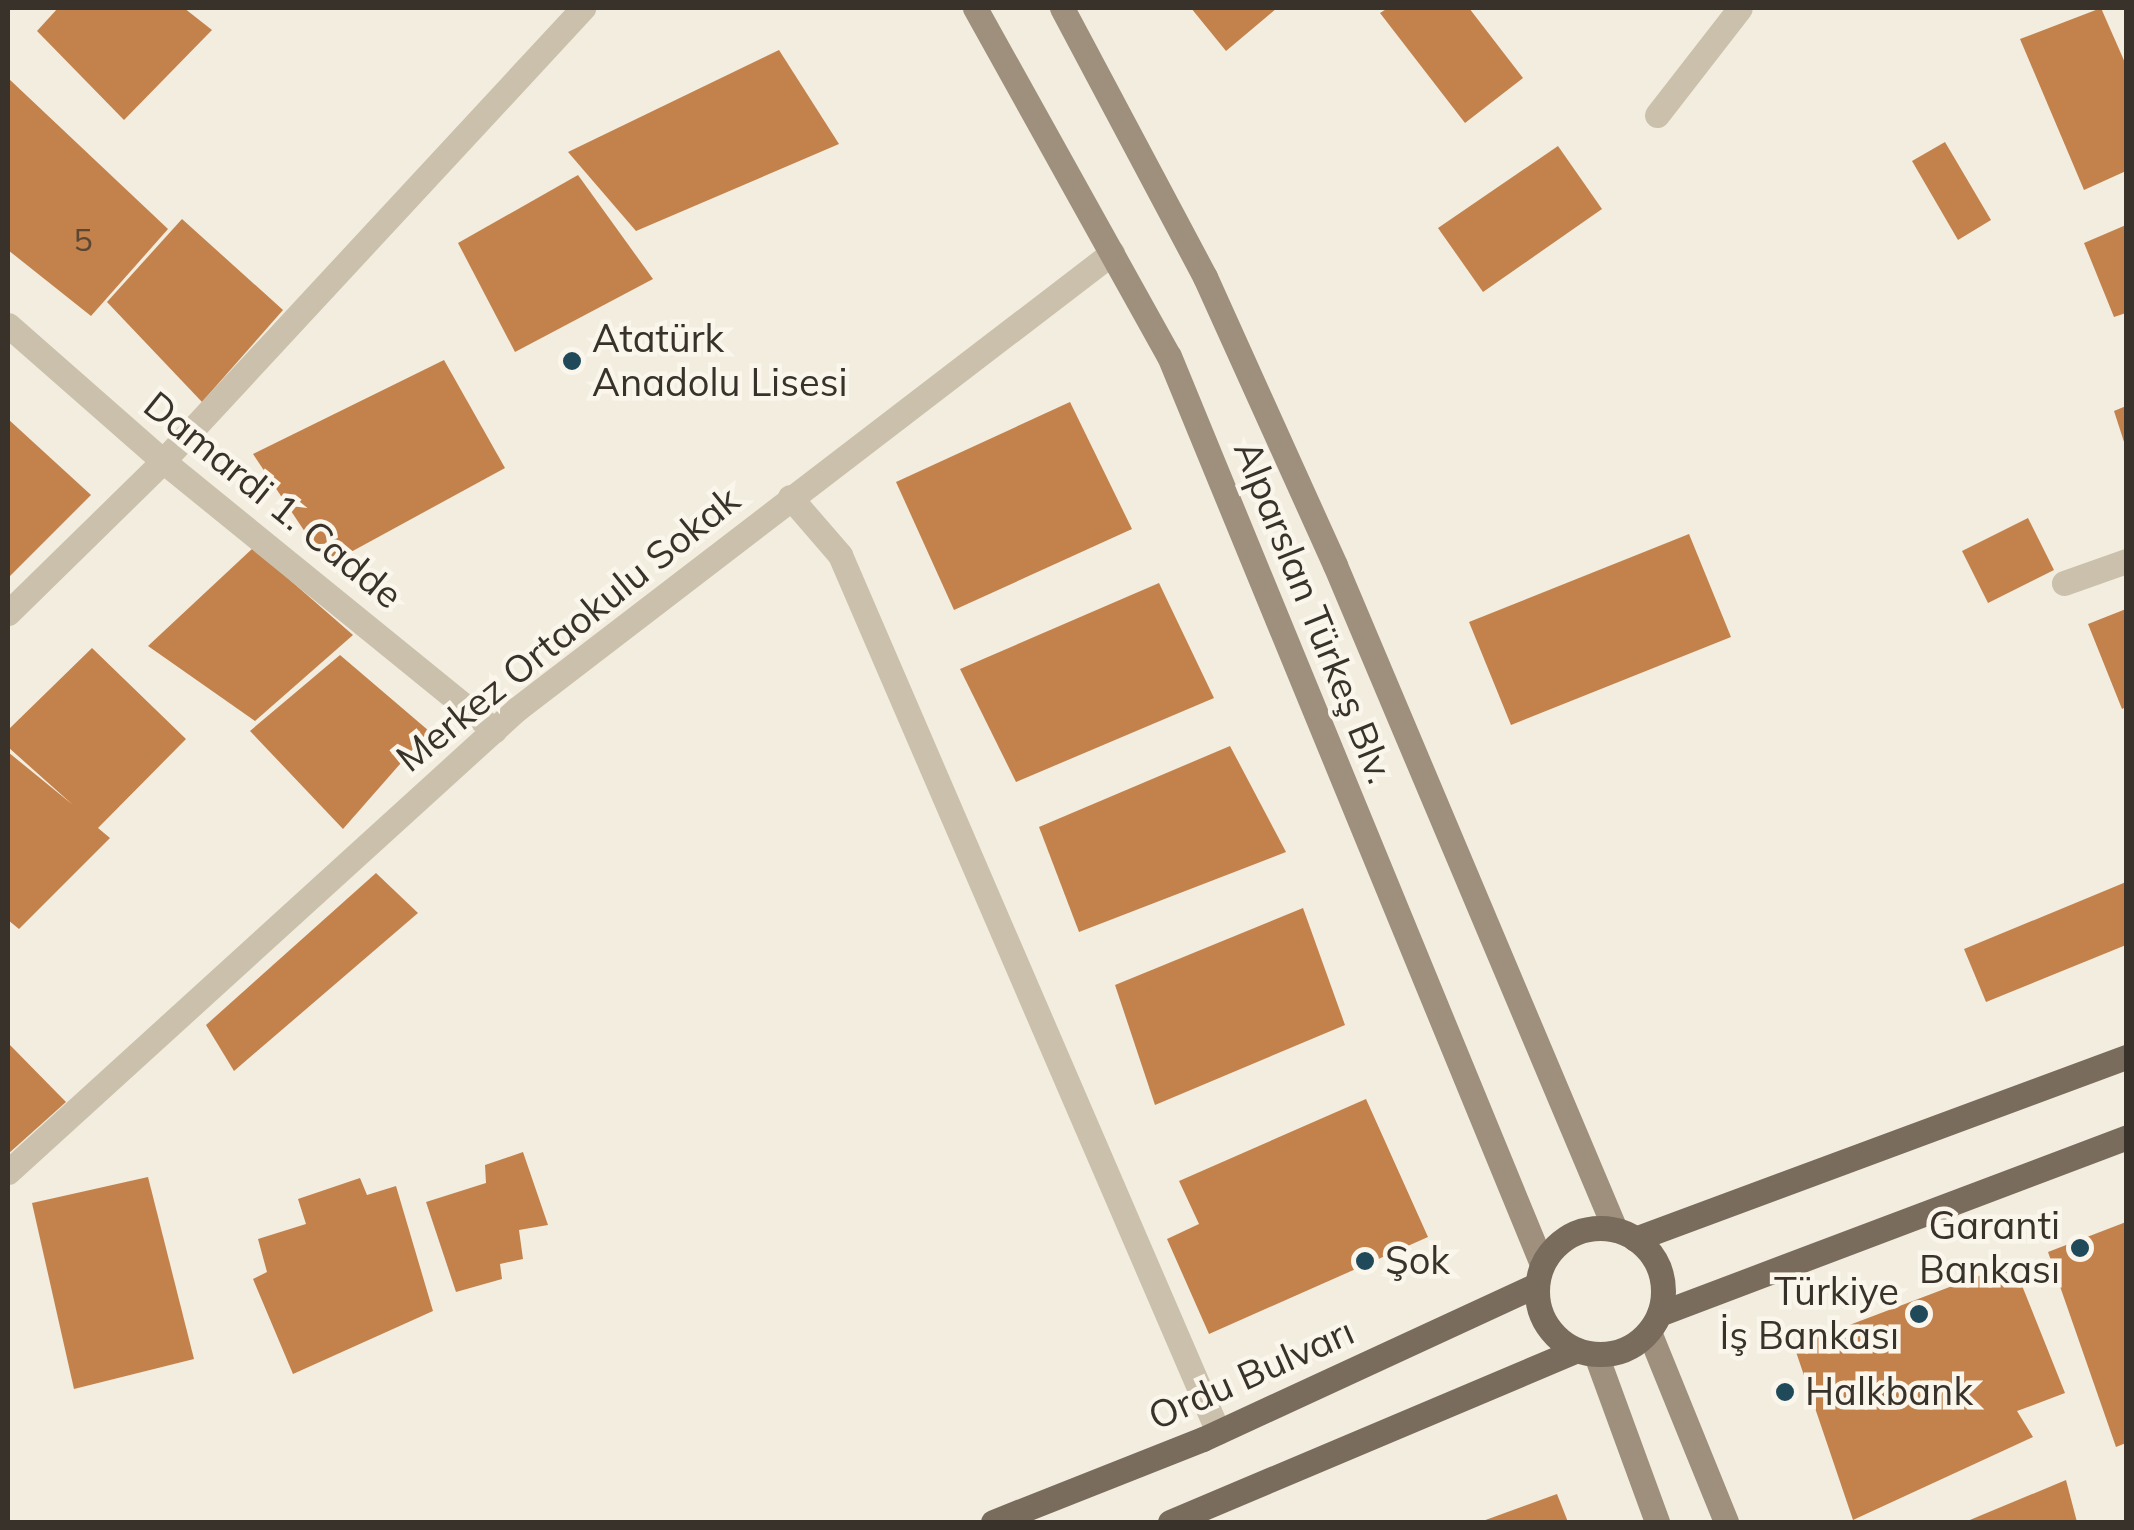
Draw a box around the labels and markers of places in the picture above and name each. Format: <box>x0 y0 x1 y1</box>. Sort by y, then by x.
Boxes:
place label: Atatürk Anadolu Lisesi <box>592 316 848 406</box>
marker: Atatürk Anadolu Lisesi <box>561 350 583 372</box>
place label: Garanti Bankası <box>1919 1203 2060 1292</box>
marker: Garanti Bankası <box>2069 1237 2091 1259</box>
place label: Şok <box>1385 1238 1450 1284</box>
marker: Şok <box>1354 1250 1376 1272</box>
place label: Türkiye İş Bankası <box>1719 1269 1899 1358</box>
marker: Türkiye İş Bankası <box>1908 1303 1930 1325</box>
place label: Halkbank <box>1805 1369 1973 1415</box>
marker: Halkbank <box>1774 1381 1796 1403</box>

